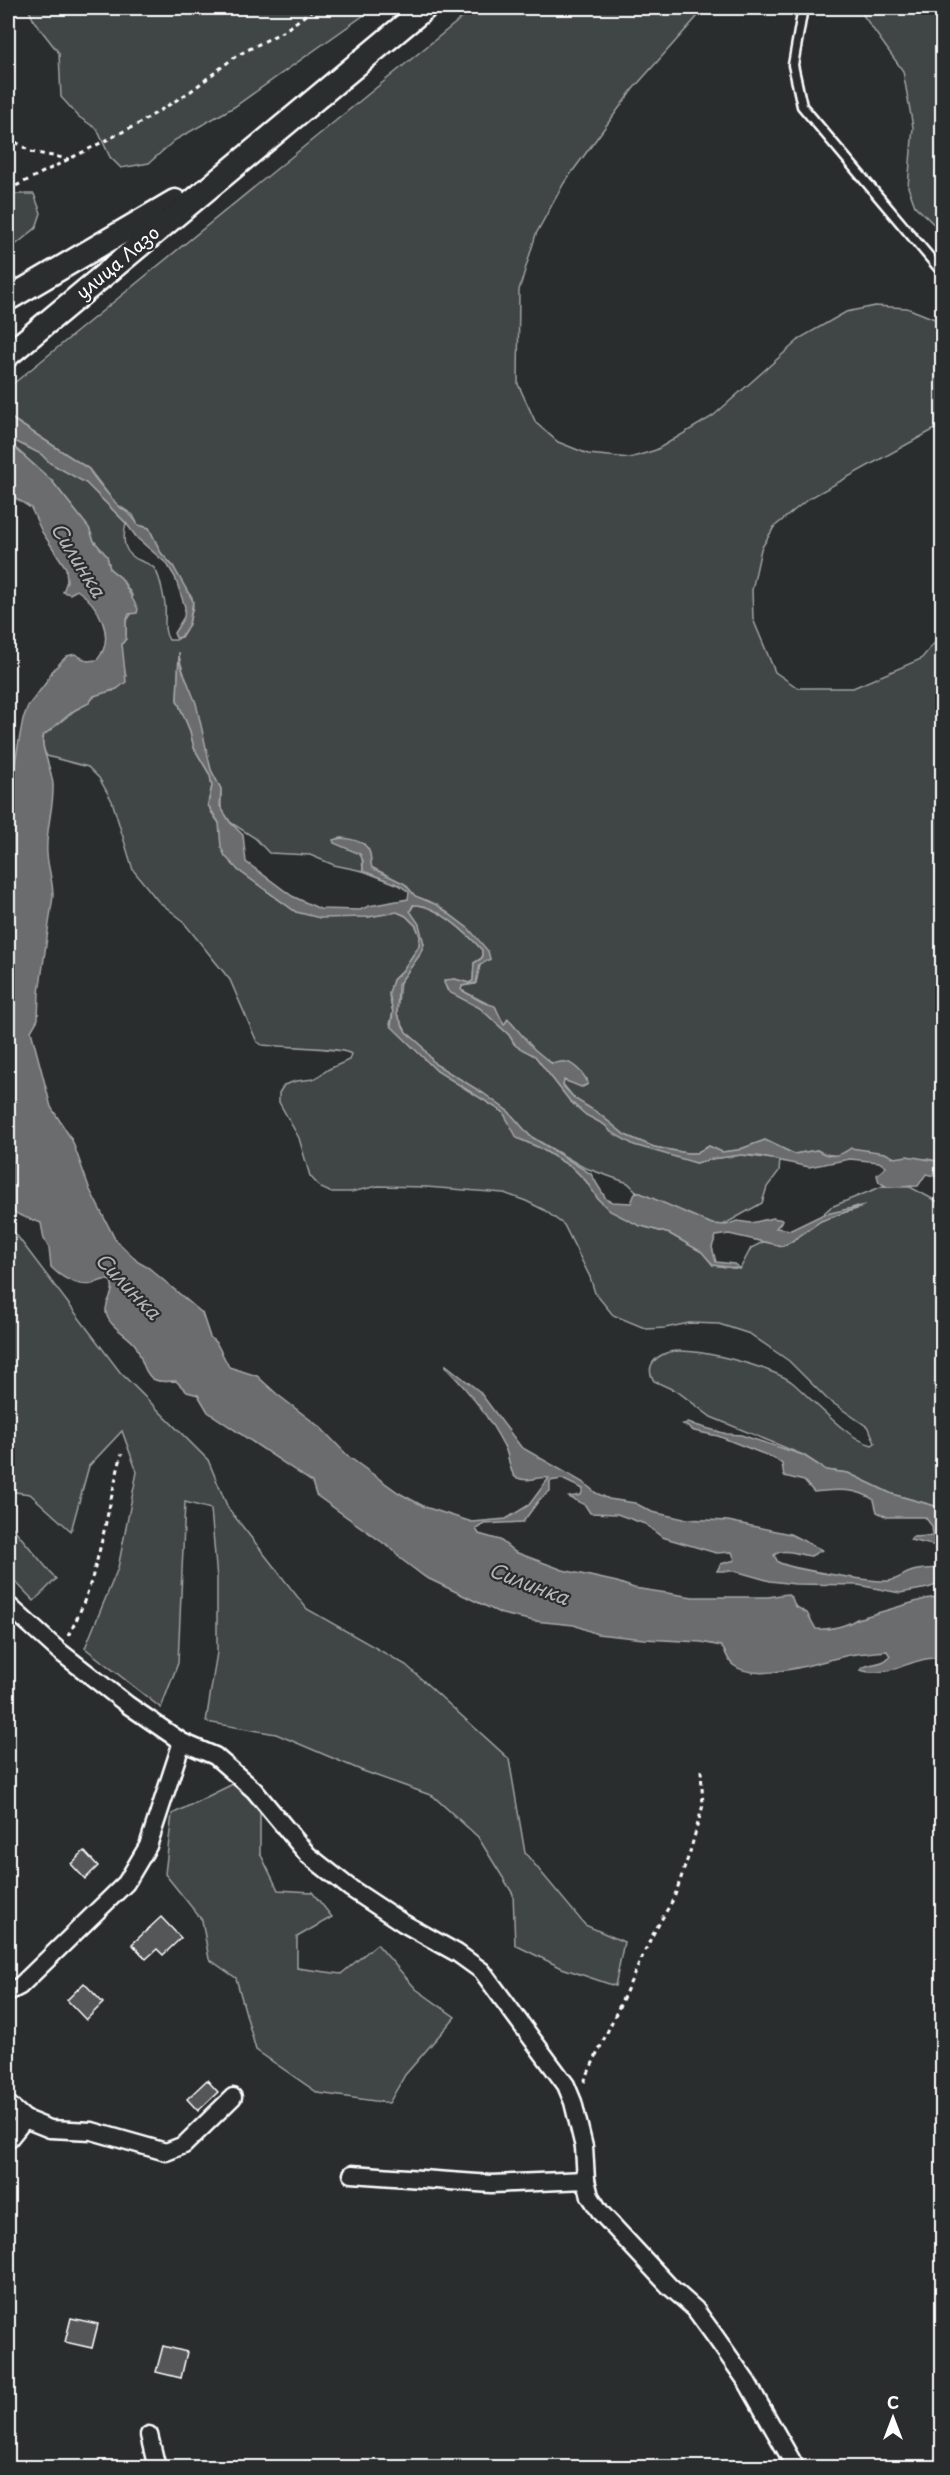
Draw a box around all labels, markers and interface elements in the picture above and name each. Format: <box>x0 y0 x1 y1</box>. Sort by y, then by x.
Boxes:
street label: улица Лазо <box>69 219 165 305</box>
water label: Силинка <box>44 516 114 603</box>
water label: Силинка <box>89 1245 169 1326</box>
water label: Силинка <box>485 1554 574 1612</box>
north arrow <box>863 2388 923 2448</box>
text: С <box>887 2390 899 2414</box>

